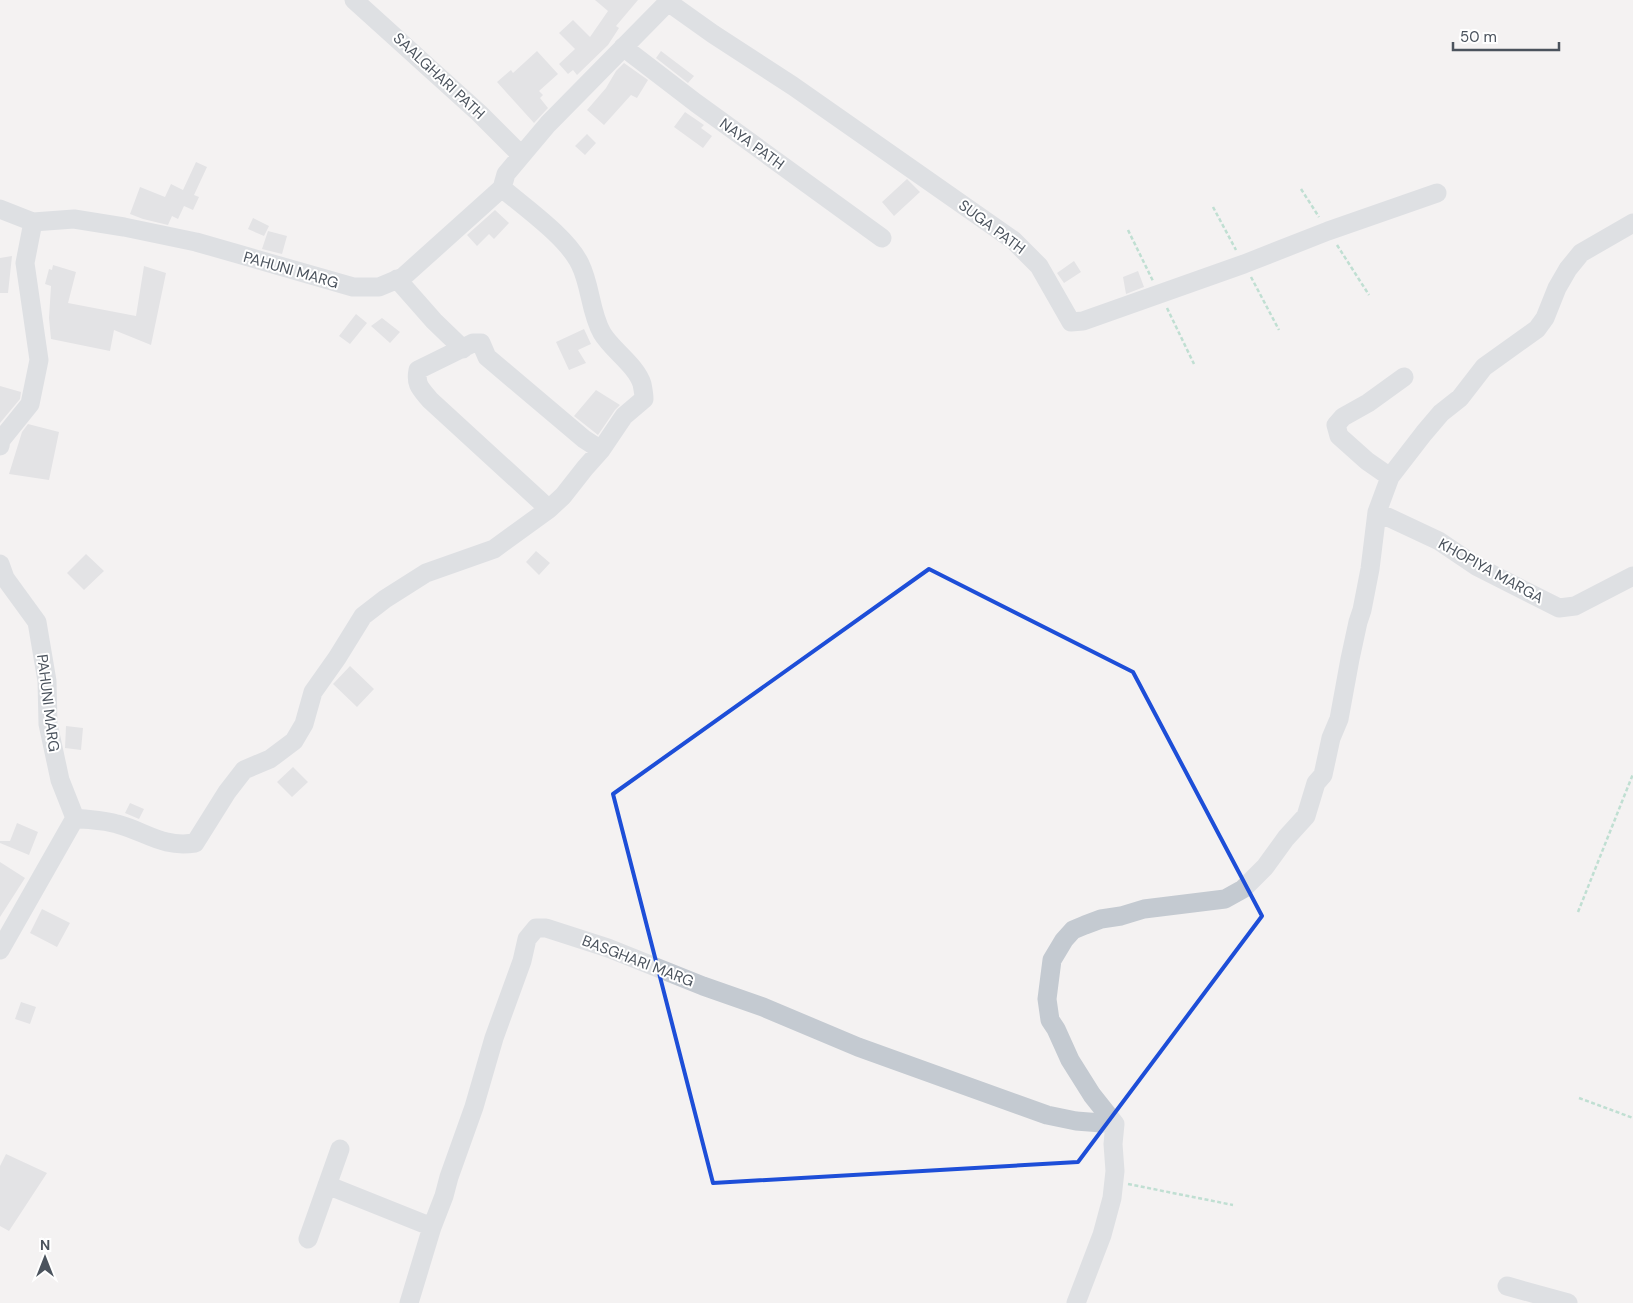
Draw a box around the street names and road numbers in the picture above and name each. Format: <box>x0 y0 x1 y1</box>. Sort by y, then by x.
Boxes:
street label: SAALGHARI PATH <box>389 28 489 124</box>
street label: NAYA PATH <box>716 114 788 174</box>
street label: SUGA PATH <box>955 195 1029 259</box>
street label: PAHUNI MARG <box>241 247 341 293</box>
street label: KHOPIYA MARGA <box>1435 534 1547 608</box>
street label: PAHUNI MARG <box>32 653 64 753</box>
street label: BASGHARI MARG <box>579 930 697 992</box>

